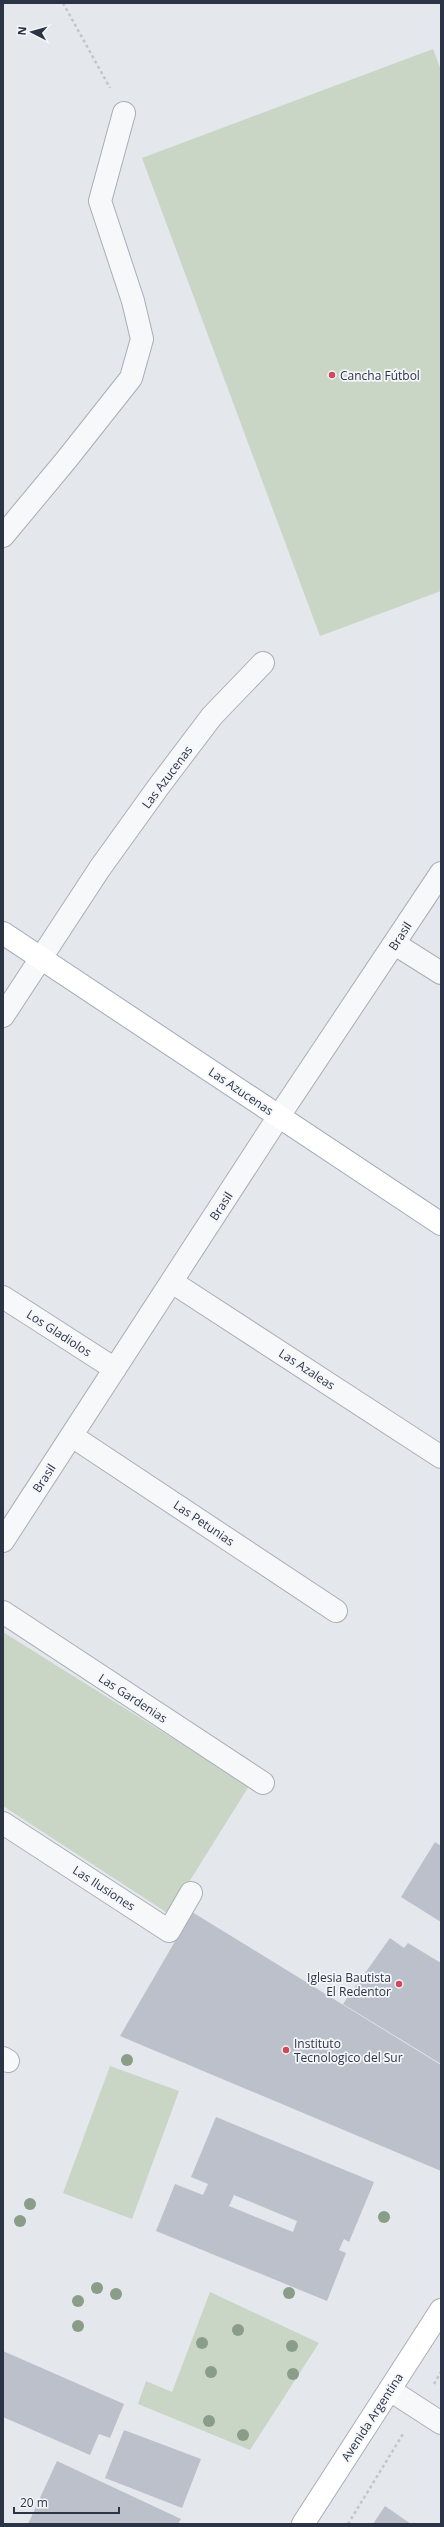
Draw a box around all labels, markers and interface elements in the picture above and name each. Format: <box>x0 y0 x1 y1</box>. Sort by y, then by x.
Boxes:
north arrow <box>12 12 52 52</box>
text: N <box>14 26 29 36</box>
place label: Cancha Fútbol <box>340 367 420 384</box>
marker: Cancha Fútbol <box>327 370 337 380</box>
street label: Las Azucenas <box>138 742 196 812</box>
street label: Brasil <box>384 918 416 954</box>
street label: Las Azucenas <box>205 1063 277 1119</box>
street label: Brasil <box>205 1188 237 1224</box>
street label: Los Gladiolos <box>23 1306 95 1361</box>
street label: Las Azaleas <box>276 1344 339 1394</box>
street label: Brasil <box>28 1460 60 1496</box>
street label: Las Petunias <box>170 1496 238 1550</box>
street label: Las Gardenias <box>95 1669 171 1727</box>
street label: Las Ilusiones <box>69 1861 139 1915</box>
place label: Iglesia Bautista El Redentor <box>307 1969 391 2000</box>
marker: Iglesia Bautista El Redentor <box>394 1979 404 1989</box>
place label: Instituto Tecnologico del Sur <box>294 2035 403 2066</box>
marker: Instituto Tecnologico del Sur <box>281 2045 291 2055</box>
street label: Avenida Argentina <box>337 2369 407 2465</box>
scale bar <box>14 2489 119 2515</box>
text: 20 m <box>20 2494 48 2511</box>

